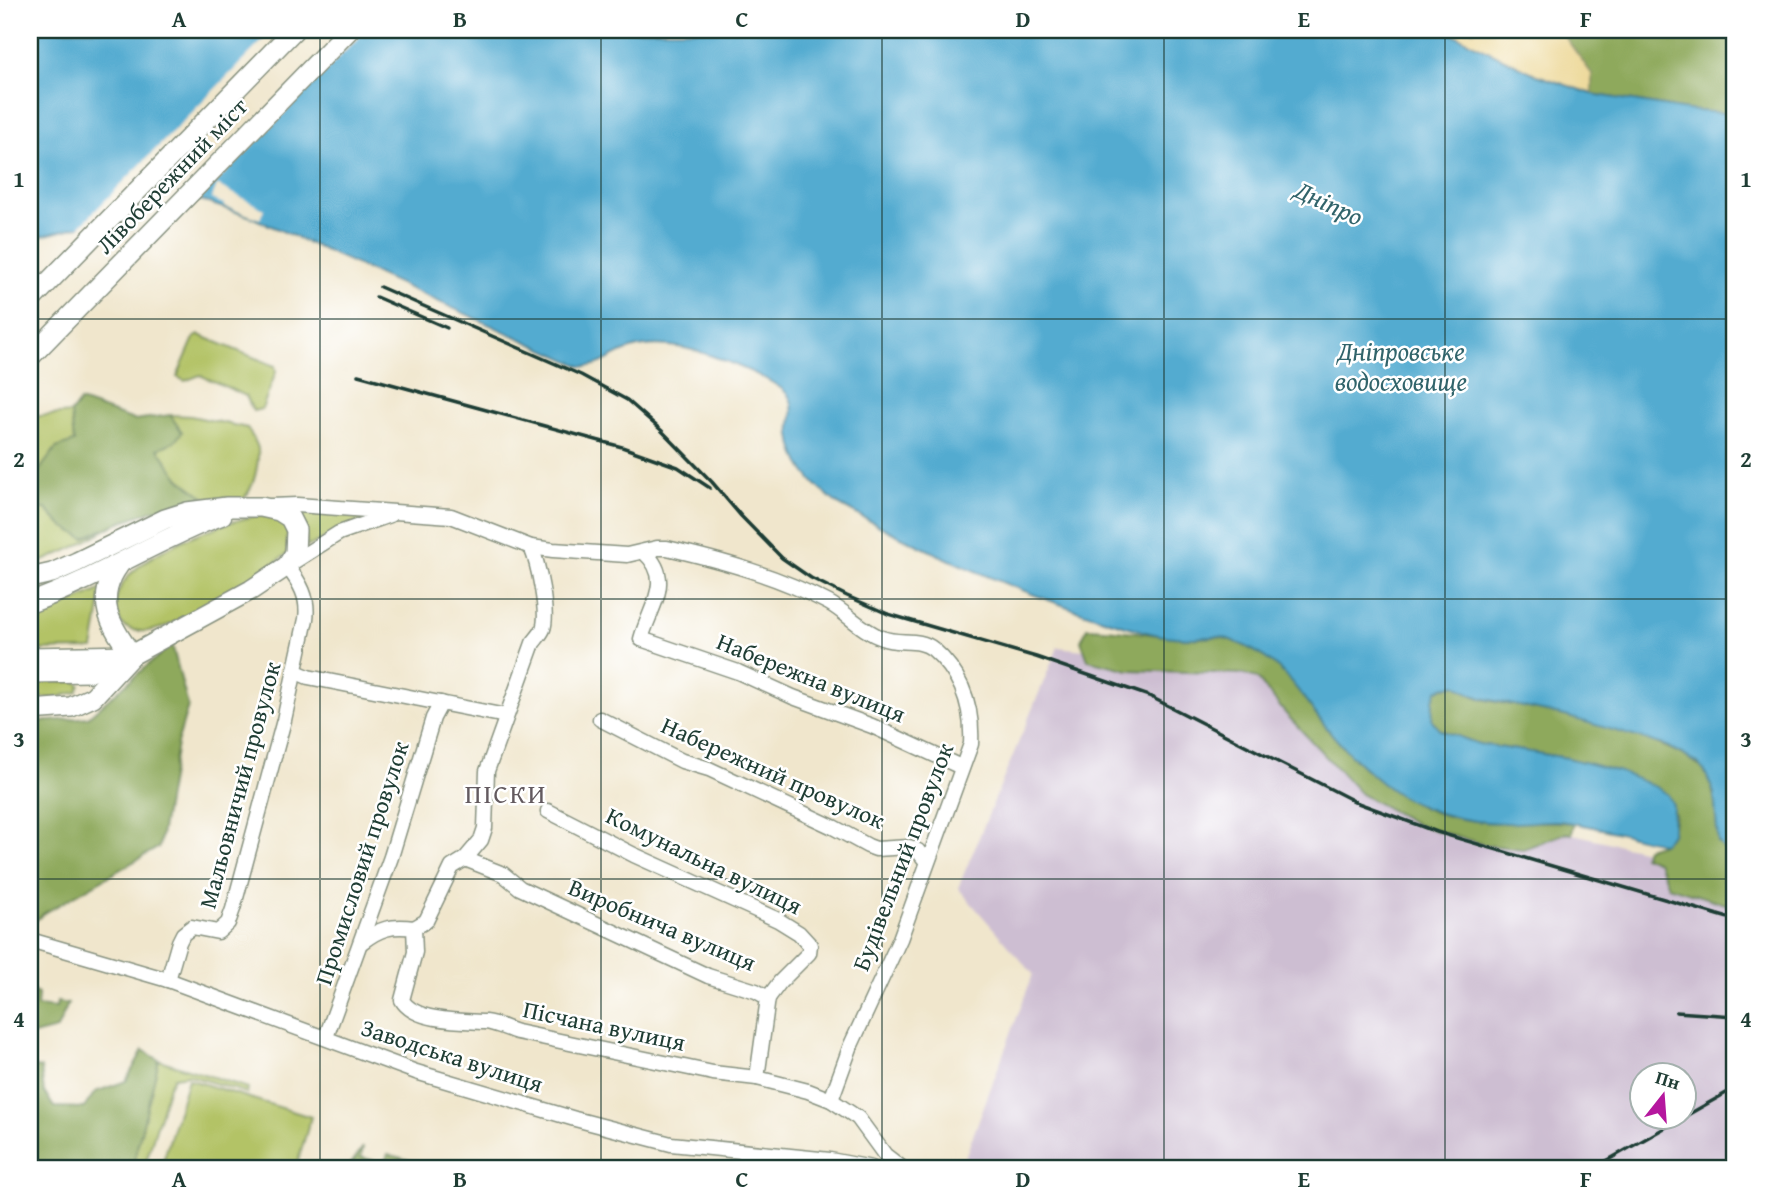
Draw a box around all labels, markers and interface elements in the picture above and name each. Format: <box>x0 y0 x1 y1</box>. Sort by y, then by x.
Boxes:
text: A <box>172 2 187 35</box>
text: B <box>453 2 467 35</box>
text: C <box>735 2 749 35</box>
text: D <box>1016 2 1031 35</box>
text: E <box>1298 2 1310 35</box>
text: F <box>1580 2 1592 35</box>
street label: Лівобережний міст <box>88 89 256 262</box>
text: 1 <box>13 162 25 195</box>
text: 1 <box>1740 162 1752 195</box>
water label: Дніпро <box>1287 169 1370 235</box>
water label: Дніпровське водосховище <box>1335 331 1467 400</box>
text: 2 <box>13 442 25 475</box>
text: 2 <box>1740 442 1752 475</box>
street label: Набережна вулиця <box>712 624 911 731</box>
street label: Мальовничий провулок <box>190 657 289 912</box>
street label: Набережний провулок <box>656 708 891 838</box>
text: 3 <box>13 722 25 755</box>
text: 3 <box>1740 722 1752 755</box>
street label: Промисловий провулок <box>306 736 418 989</box>
street label: Будівельний провулок <box>843 737 962 976</box>
district label: ПІСКИ <box>465 774 547 813</box>
street label: Комунальна вулиця <box>600 798 808 923</box>
street label: Виробнича вулиця <box>563 869 761 980</box>
street label: Пісчана вулиця <box>520 991 688 1060</box>
text: 4 <box>13 1002 25 1035</box>
text: 4 <box>1740 1002 1752 1035</box>
street label: Заводська вулиця <box>357 1010 548 1101</box>
north arrow <box>1628 1062 1698 1132</box>
text: Пн <box>1652 1063 1684 1097</box>
text: A <box>172 1162 187 1195</box>
text: B <box>453 1162 467 1195</box>
text: C <box>735 1162 749 1195</box>
text: D <box>1016 1162 1031 1195</box>
text: E <box>1298 1162 1310 1195</box>
text: F <box>1580 1162 1592 1195</box>

